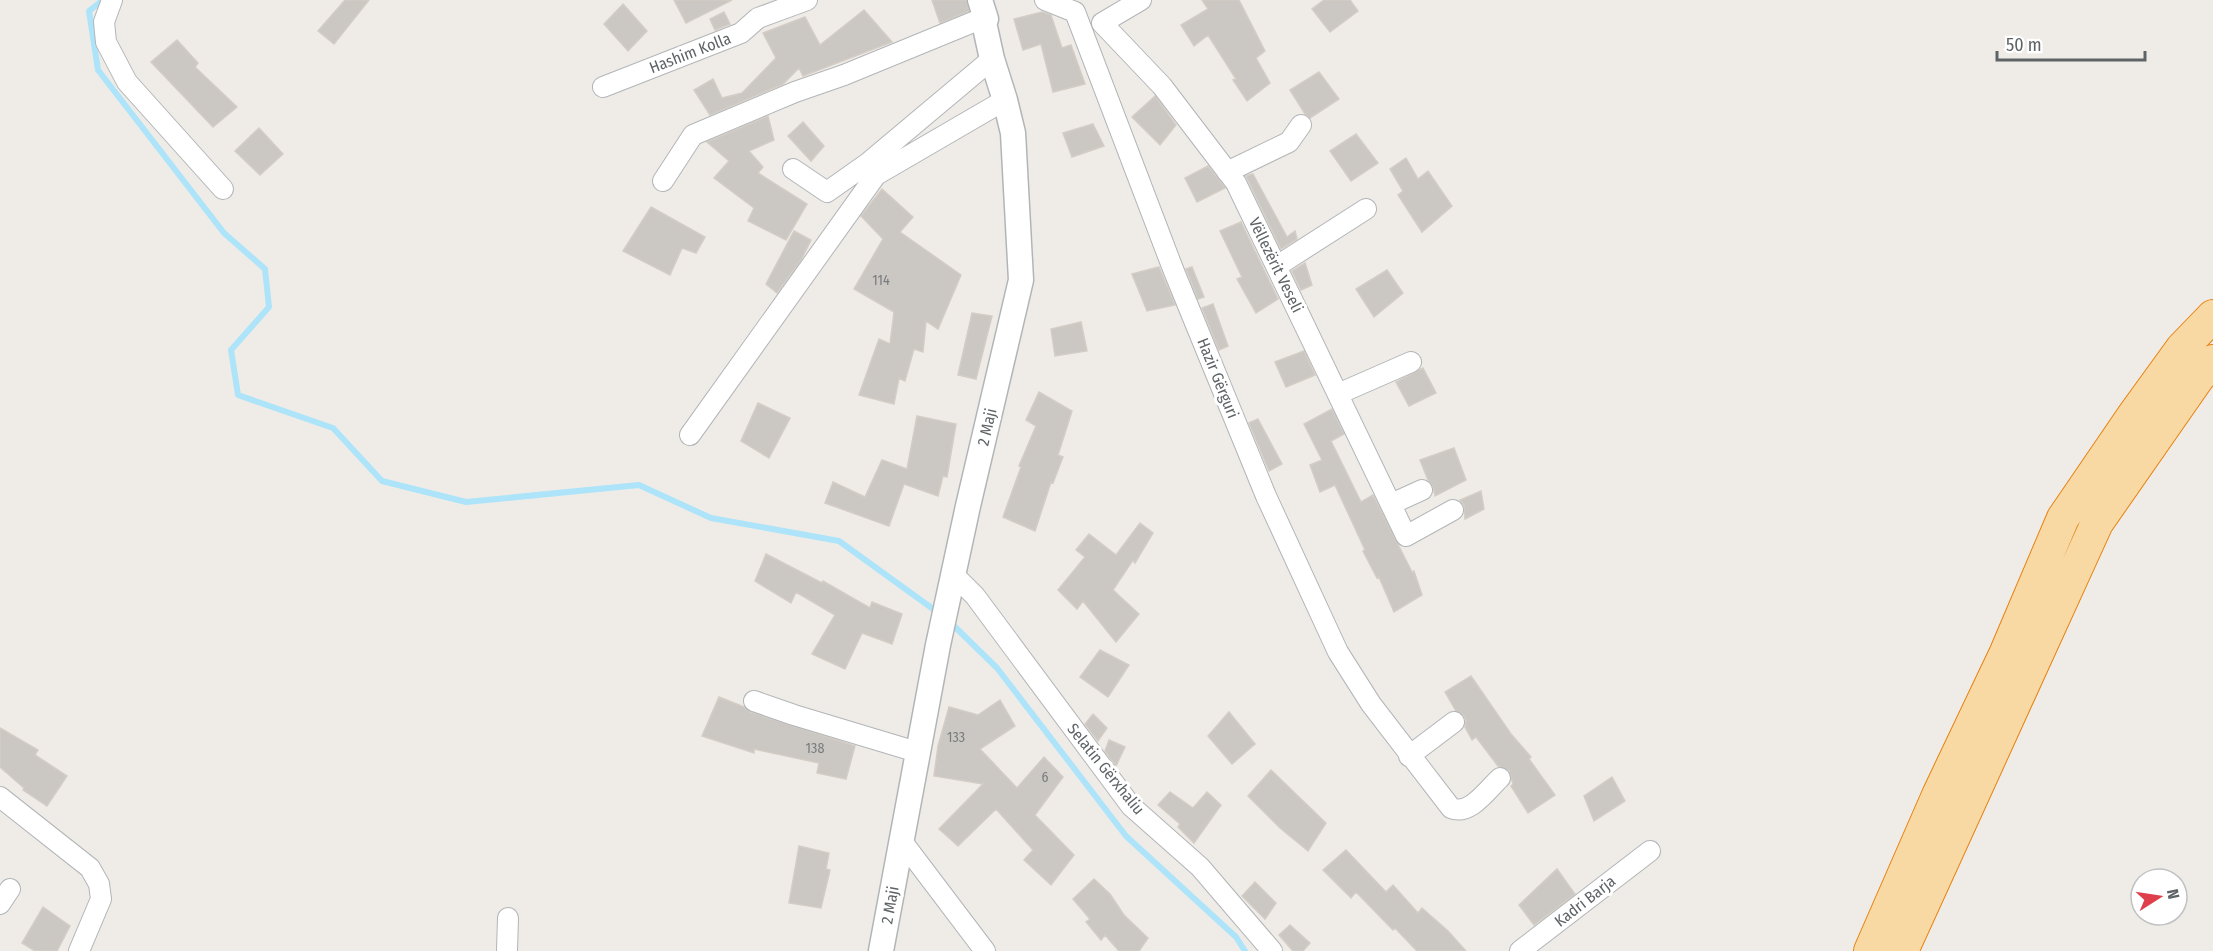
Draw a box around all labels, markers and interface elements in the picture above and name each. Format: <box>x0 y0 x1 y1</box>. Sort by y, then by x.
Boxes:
scale bar <box>1997 24 2146 62</box>
street label: Hashim Kolla <box>647 29 734 77</box>
text: 50 m <box>2006 34 2042 56</box>
street label: Vëllezërit Veseli <box>1245 214 1307 316</box>
house number: 114 <box>872 272 890 289</box>
street label: Hazir Gërguri <box>1193 335 1243 421</box>
street label: 2 Maji <box>973 406 1001 448</box>
street label: Selatin Gërxhaliu <box>1063 720 1149 818</box>
house number: 133 <box>947 729 965 746</box>
house number: 138 <box>806 740 824 757</box>
house number: 6 <box>1042 769 1049 786</box>
north arrow <box>2129 867 2189 927</box>
street label: Kadri Barja <box>1551 871 1619 931</box>
street label: 2 Maji <box>877 885 903 925</box>
text: N <box>2163 887 2183 901</box>

